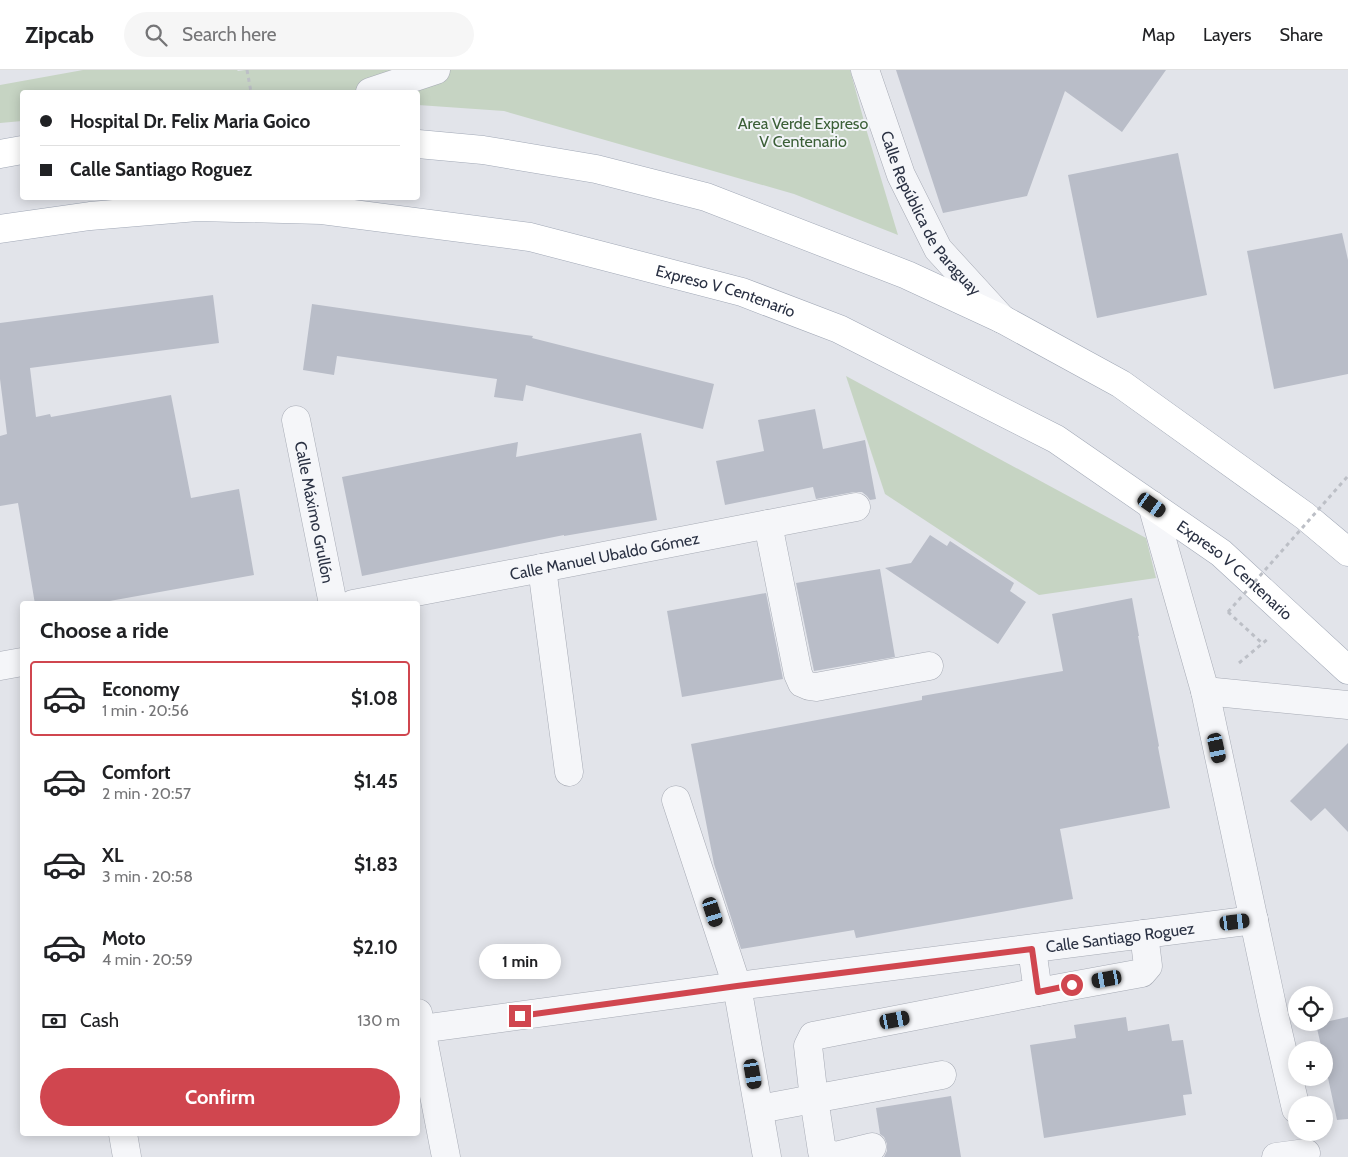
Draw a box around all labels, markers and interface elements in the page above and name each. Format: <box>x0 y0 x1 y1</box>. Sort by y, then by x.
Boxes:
search box <box>124 12 474 57</box>
text: Zipcab <box>25 20 94 49</box>
icon: search <box>142 21 170 49</box>
text: Search here <box>182 23 276 46</box>
text: Map <box>1142 24 1175 46</box>
text: Layers <box>1203 24 1252 46</box>
text: Share <box>1280 24 1323 46</box>
text: Hospital Dr. Felix Maria Goico <box>70 110 310 133</box>
park label: Area Verde Expreso V Centenario <box>738 114 868 151</box>
street label: Calle República de Paraguay <box>877 128 985 299</box>
text: Calle Santiago Roguez <box>70 158 252 181</box>
street label: Expreso V Centenario <box>654 261 798 321</box>
street label: Calle Máximo Grullón <box>291 440 338 585</box>
car <box>1135 490 1168 520</box>
street label: Expreso V Centenario <box>1173 516 1297 624</box>
street label: Calle Manuel Ubaldo Gómez <box>508 528 701 583</box>
text: Choose a ride <box>40 617 169 644</box>
icon: car <box>42 676 87 721</box>
text: Economy <box>102 678 180 701</box>
text: $1.08 <box>351 687 398 710</box>
text: 1 min · 20:56 <box>102 701 189 720</box>
car <box>1206 732 1227 764</box>
icon: car <box>42 759 87 804</box>
text: Comfort <box>102 761 171 784</box>
text: $1.45 <box>354 770 398 793</box>
text: 2 min · 20:57 <box>102 784 191 803</box>
icon: car <box>42 842 87 887</box>
text: XL <box>102 844 123 867</box>
text: $1.83 <box>354 853 398 876</box>
text: 3 min · 20:58 <box>102 867 193 886</box>
car <box>701 895 724 929</box>
car <box>1219 913 1250 931</box>
street label: Calle Santiago Roguez <box>1044 918 1196 956</box>
icon: car <box>42 925 87 970</box>
text: Moto <box>102 927 146 950</box>
text: $2.10 <box>353 936 398 959</box>
callout: 1 min <box>479 944 561 978</box>
text: 4 min · 20:59 <box>102 950 193 969</box>
text: 1 min <box>502 952 538 971</box>
car <box>1090 969 1123 989</box>
route start <box>1061 974 1083 996</box>
map controls <box>1288 986 1333 1141</box>
button: locate <box>1288 986 1333 1031</box>
route end <box>509 1005 531 1027</box>
icon: cash <box>40 1007 68 1035</box>
text: Cash <box>80 1009 119 1032</box>
car <box>878 1010 911 1030</box>
text: 130 m <box>357 1011 400 1030</box>
button: + <box>1288 1041 1333 1086</box>
car <box>743 1058 762 1090</box>
button: Confirm <box>40 1068 400 1126</box>
button: − <box>1288 1096 1333 1141</box>

